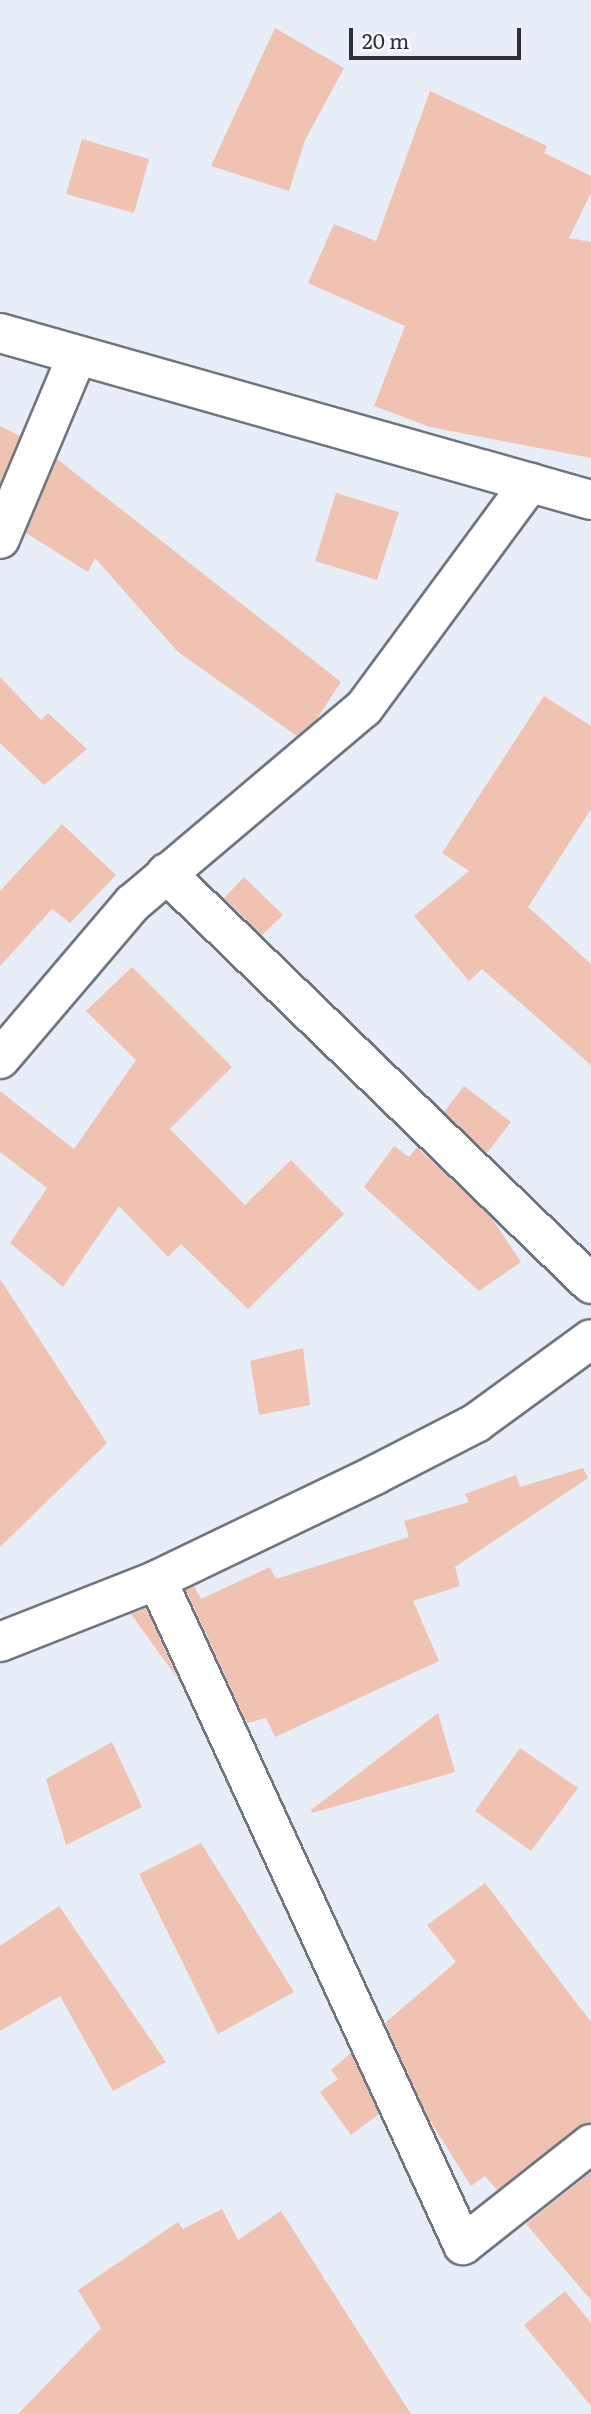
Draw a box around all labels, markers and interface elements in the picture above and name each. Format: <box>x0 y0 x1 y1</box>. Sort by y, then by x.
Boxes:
scale bar <box>353 14 524 58</box>
text: 20 m <box>362 24 409 55</box>

